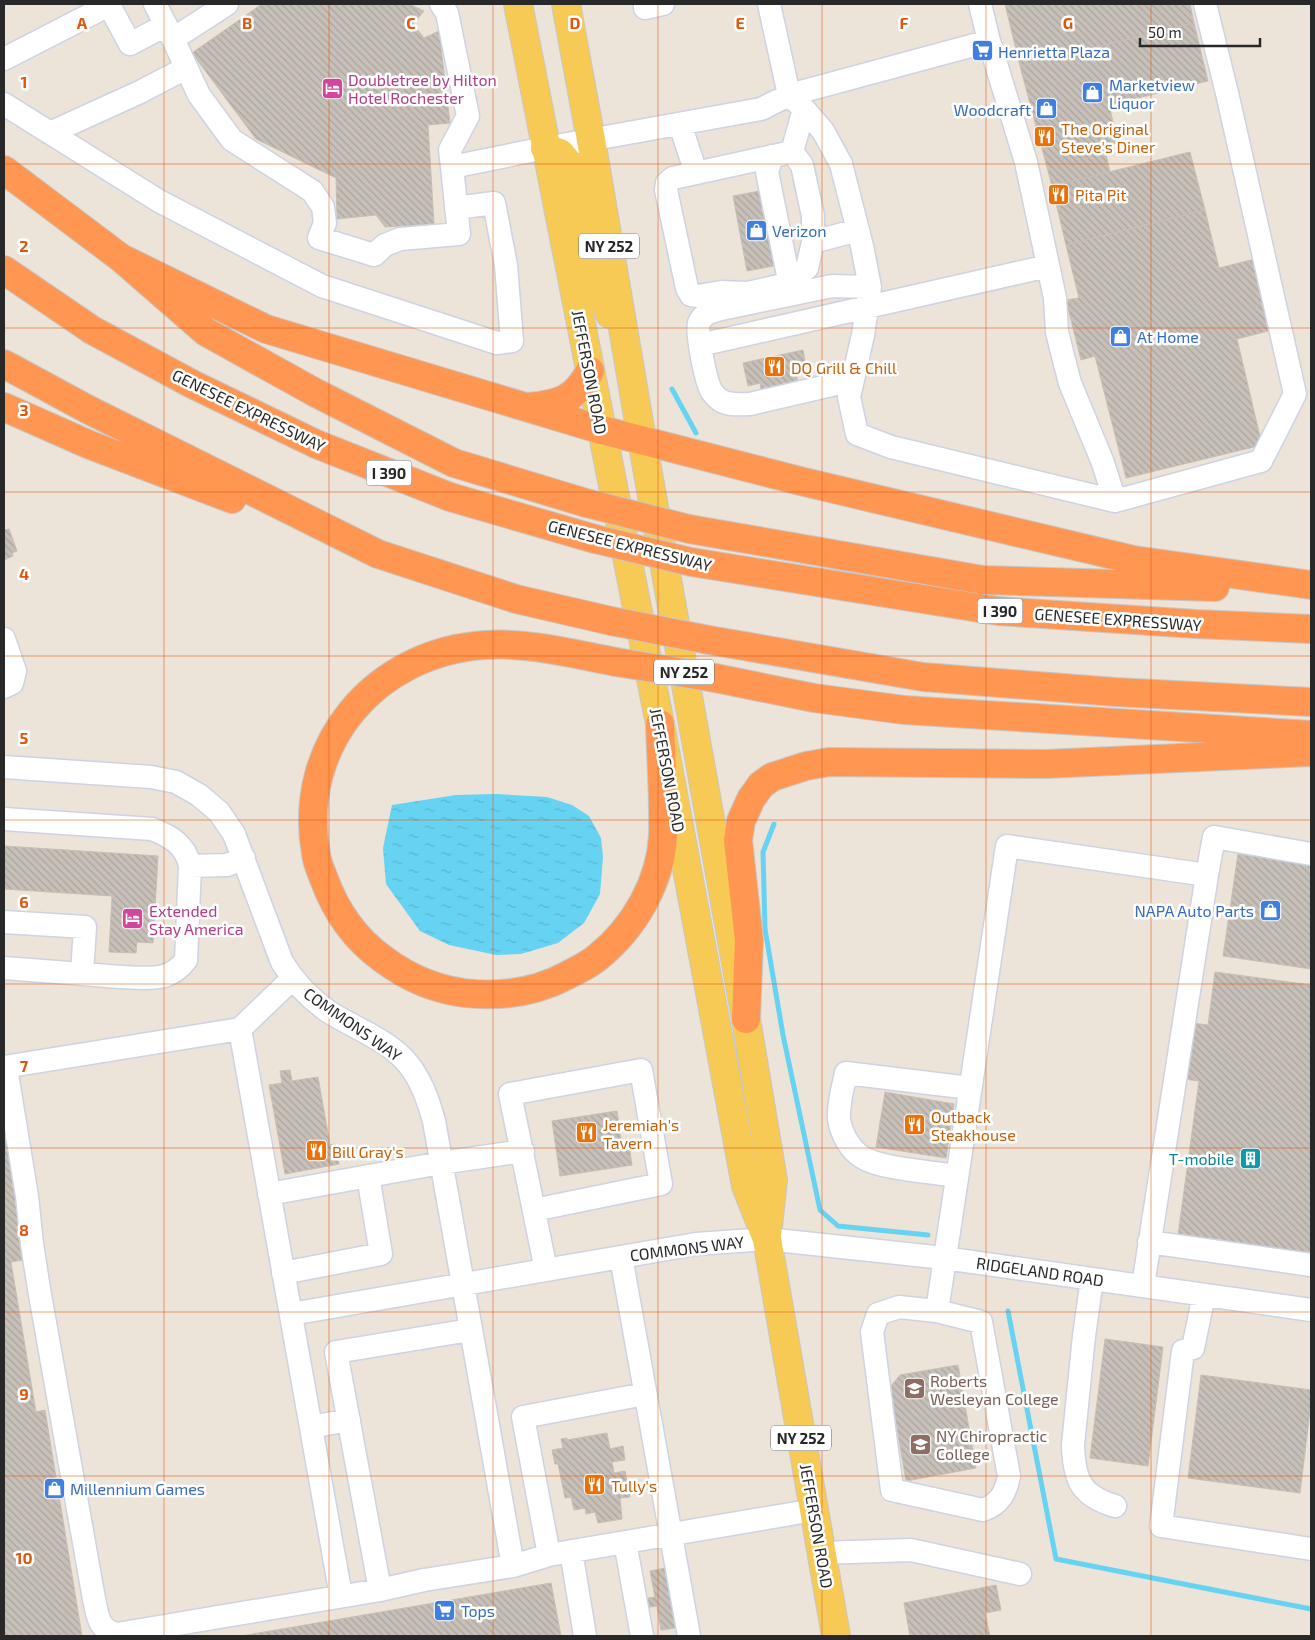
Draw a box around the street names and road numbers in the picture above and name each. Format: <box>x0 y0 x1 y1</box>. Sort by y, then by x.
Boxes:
road number: NY 252 <box>579 234 639 258</box>
street label: JEFFERSON ROAD <box>569 308 611 436</box>
street label: GENESEE EXPRESSWAY <box>169 365 329 455</box>
road number: I 390 <box>366 460 412 486</box>
street label: GENESEE EXPRESSWAY <box>546 515 714 575</box>
road number: I 390 <box>978 598 1022 624</box>
street label: GENESEE EXPRESSWAY <box>1034 604 1202 634</box>
road number: NY 252 <box>654 660 714 684</box>
street label: JEFFERSON ROAD <box>647 706 689 834</box>
street label: COMMONS WAY <box>300 983 406 1065</box>
street label: COMMONS WAY <box>629 1232 745 1264</box>
street label: RIDGELAND ROAD <box>975 1253 1105 1289</box>
road number: NY 252 <box>771 1426 831 1450</box>
street label: JEFFERSON ROAD <box>797 1462 837 1590</box>

